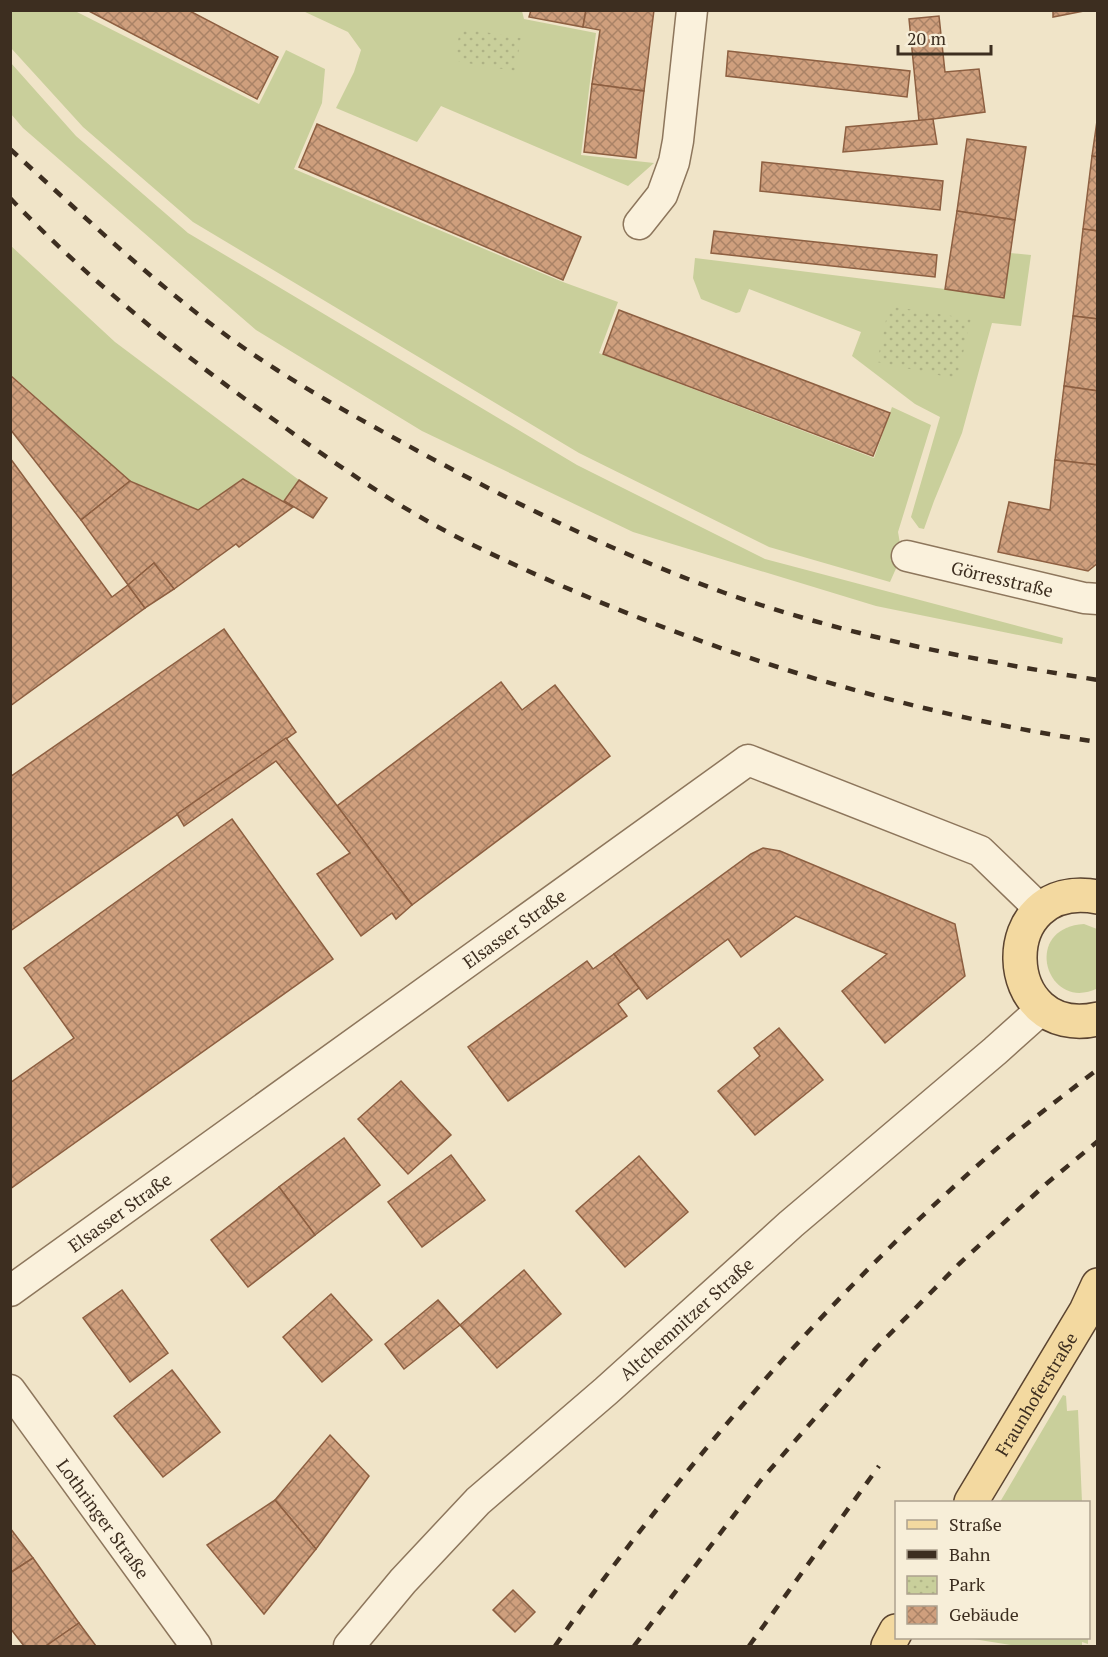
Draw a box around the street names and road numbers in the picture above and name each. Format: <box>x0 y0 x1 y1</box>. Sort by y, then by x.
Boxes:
street label: Görresstraße <box>949 555 1056 602</box>
street label: Elsasser Straße <box>458 883 570 974</box>
street label: Elsasser Straße <box>63 1167 176 1257</box>
street label: Altchemnitzer Straße <box>614 1252 758 1385</box>
street label: Fraunhoferstraße <box>990 1328 1082 1460</box>
street label: Lothringer Straße <box>52 1454 155 1583</box>

